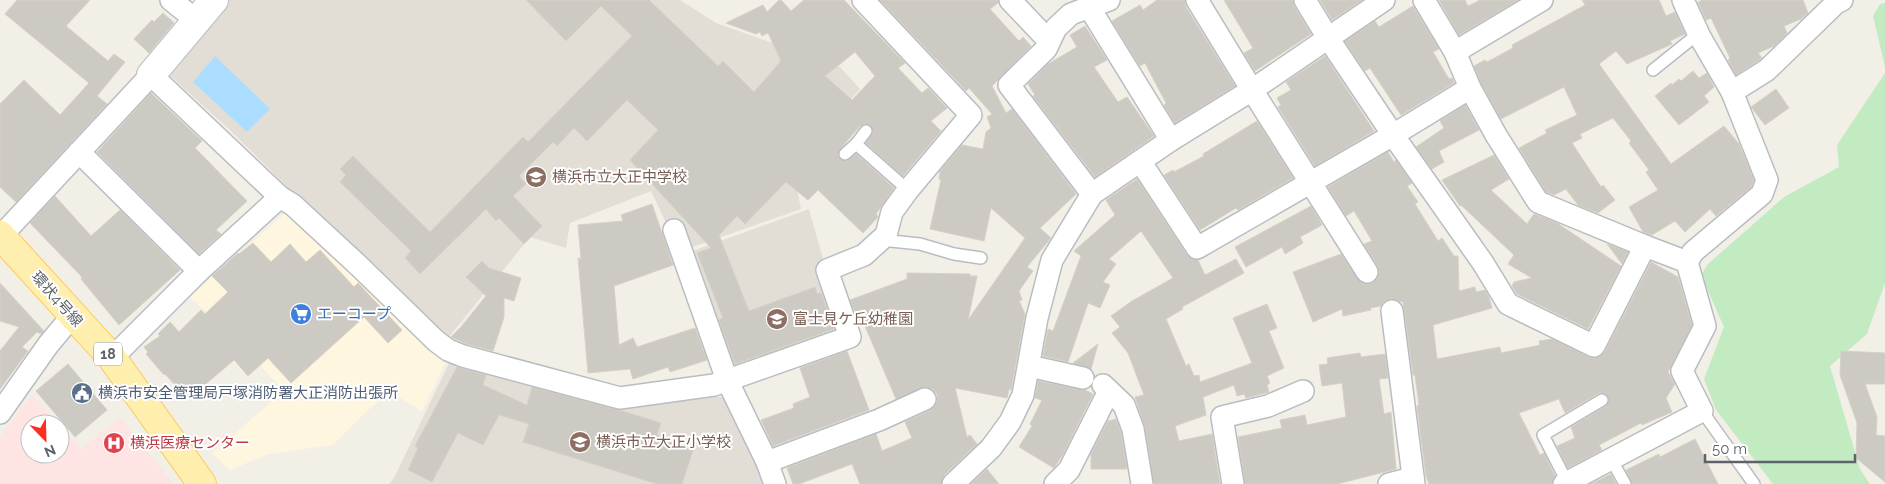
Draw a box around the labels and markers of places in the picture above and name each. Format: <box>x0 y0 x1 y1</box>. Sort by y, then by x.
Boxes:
school or university icon: 横浜市立大正中学校 <box>524 165 548 189</box>
place label: 横浜市立大正中学校 <box>552 168 687 186</box>
supermarket icon: エーコープ <box>289 302 313 326</box>
place label: エーコープ <box>317 305 391 323</box>
school or university icon: 富士見ケ丘幼稚園 <box>765 307 789 331</box>
place label: 富士見ケ丘幼稚園 <box>793 310 913 328</box>
public building icon: 横浜市安全管理局戸塚消防署大正消防出張所 <box>70 381 94 405</box>
place label: 横浜市安全管理局戸塚消防署大正消防出張所 <box>98 384 398 402</box>
school or university icon: 横浜市立大正小学校 <box>568 430 592 454</box>
hospital icon: 横浜医療センター <box>102 431 126 455</box>
place label: 横浜市立大正小学校 <box>596 433 731 451</box>
place label: 横浜医療センター <box>130 434 250 452</box>

